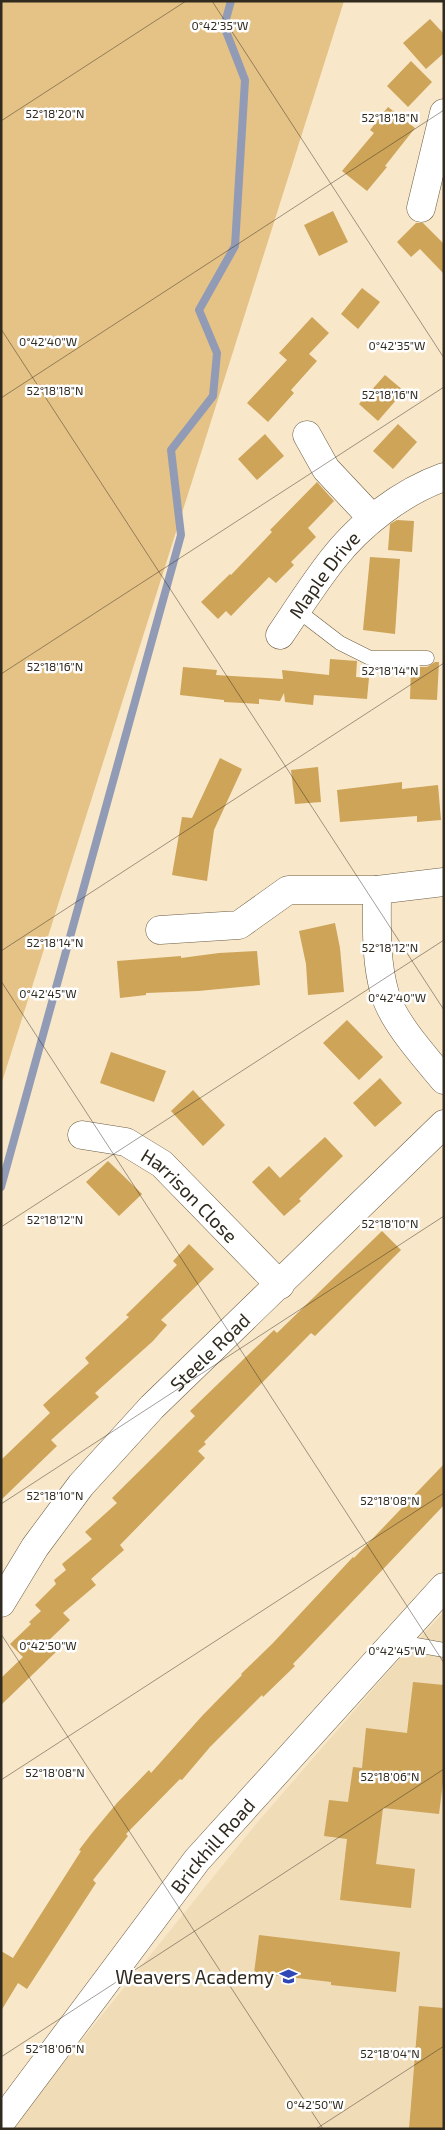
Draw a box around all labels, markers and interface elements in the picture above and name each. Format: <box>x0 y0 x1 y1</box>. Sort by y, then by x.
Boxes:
text: 0°42'35"W <box>192 18 248 32</box>
text: 52°18'20"N <box>26 106 84 120</box>
text: 52°18'18"N <box>362 110 418 124</box>
text: 0°42'40"W <box>19 334 77 348</box>
text: 0°42'35"W <box>369 338 425 352</box>
text: 52°18'18"N <box>27 383 83 397</box>
text: 52°18'16"N <box>362 387 418 401</box>
street label: Maple Drive <box>283 526 364 622</box>
text: 52°18'16"N <box>27 659 83 673</box>
text: 52°18'14"N <box>362 663 418 677</box>
text: 52°18'14"N <box>27 935 83 949</box>
text: 52°18'12"N <box>362 940 418 954</box>
text: 0°42'45"W <box>19 986 77 1000</box>
text: 0°42'40"W <box>368 990 426 1004</box>
street label: Harrison Close <box>137 1143 243 1247</box>
text: 52°18'12"N <box>27 1212 83 1226</box>
text: 52°18'10"N <box>362 1216 418 1230</box>
street label: Steele Road <box>165 1308 254 1395</box>
text: 52°18'10"N <box>27 1488 83 1502</box>
text: 52°18'08"N <box>360 1493 420 1507</box>
text: 0°42'50"W <box>19 1638 77 1652</box>
text: 0°42'45"W <box>368 1643 426 1657</box>
text: 52°18'08"N <box>25 1765 85 1779</box>
text: 52°18'06"N <box>361 1769 419 1783</box>
street label: Brickhill Road <box>165 1793 259 1897</box>
place label: Weavers Academy <box>115 1965 274 1988</box>
school or university icon: Weavers Academy <box>278 1966 298 1986</box>
text: 52°18'06"N <box>26 2041 84 2055</box>
text: 52°18'04"N <box>360 2046 420 2060</box>
text: 0°42'50"W <box>286 2097 344 2111</box>

